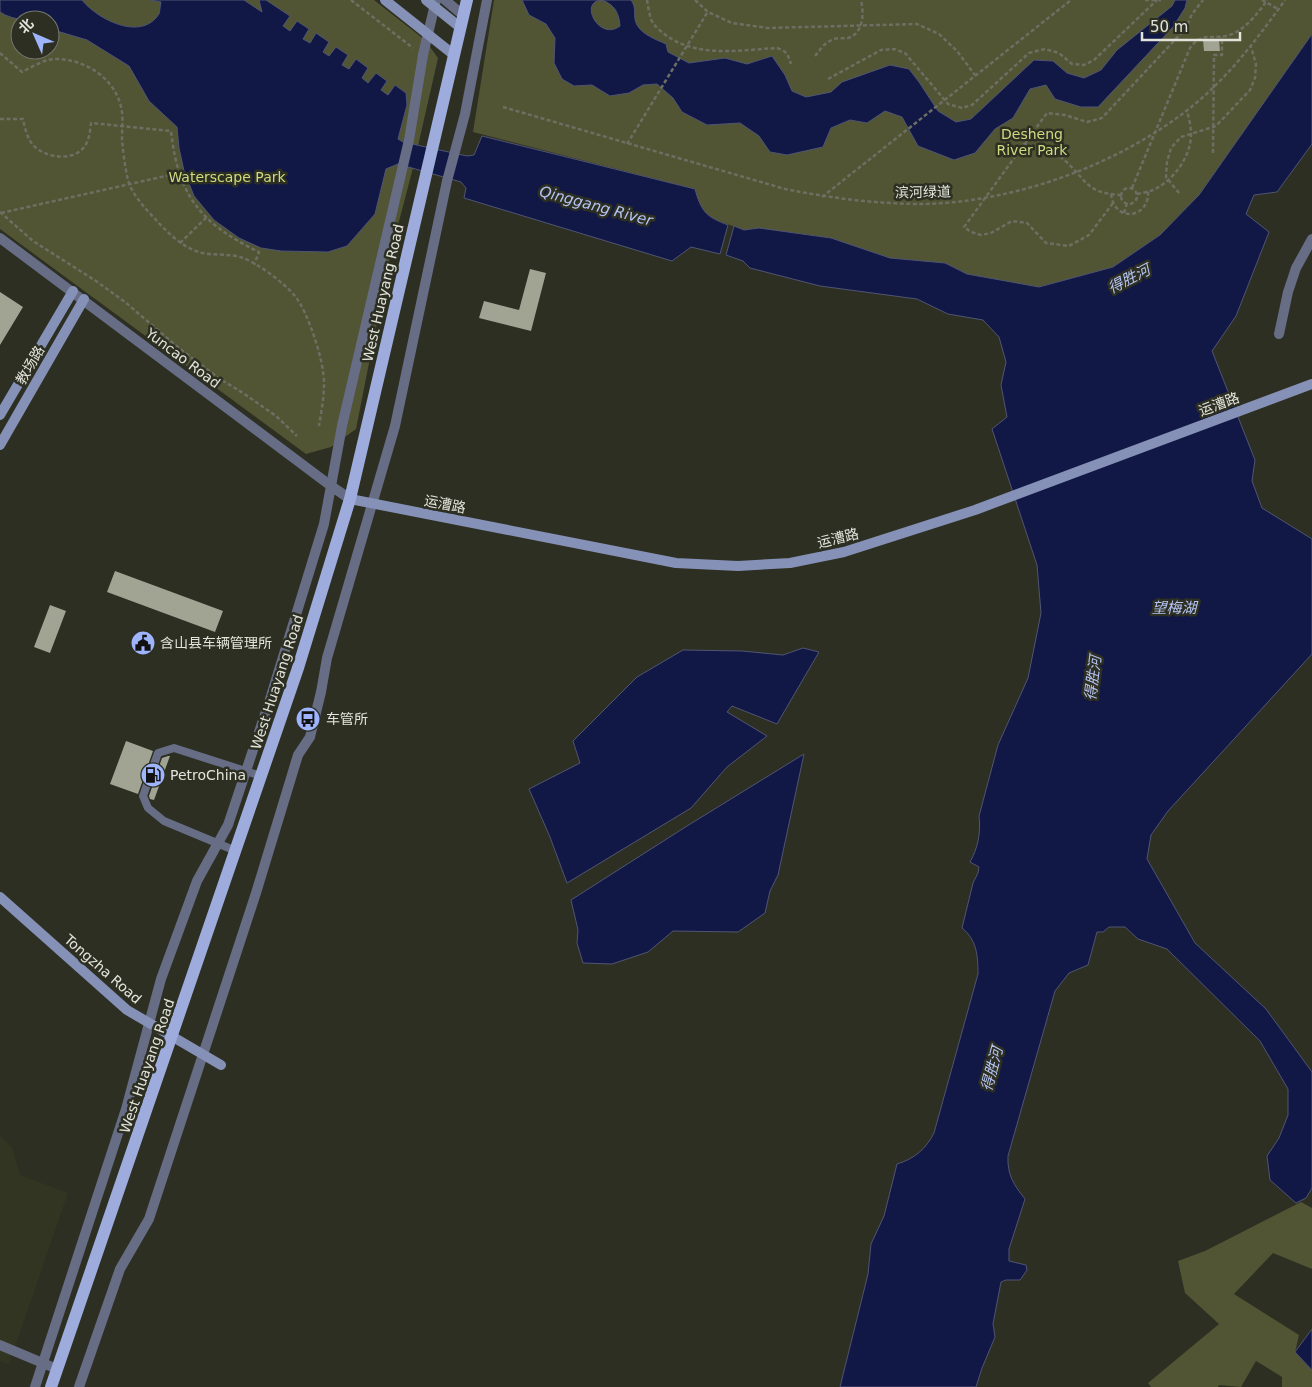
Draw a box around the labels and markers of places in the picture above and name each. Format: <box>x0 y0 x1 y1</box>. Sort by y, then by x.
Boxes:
public building icon: 含山县车辆管理所 <box>130 630 156 656</box>
place label: 含山县车辆管理所 <box>160 635 272 651</box>
bus stop icon: 车管所 <box>295 706 321 732</box>
place label: 车管所 <box>326 711 368 727</box>
fuel station icon: PetroChina <box>140 762 166 788</box>
place label: PetroChina <box>170 767 246 783</box>

